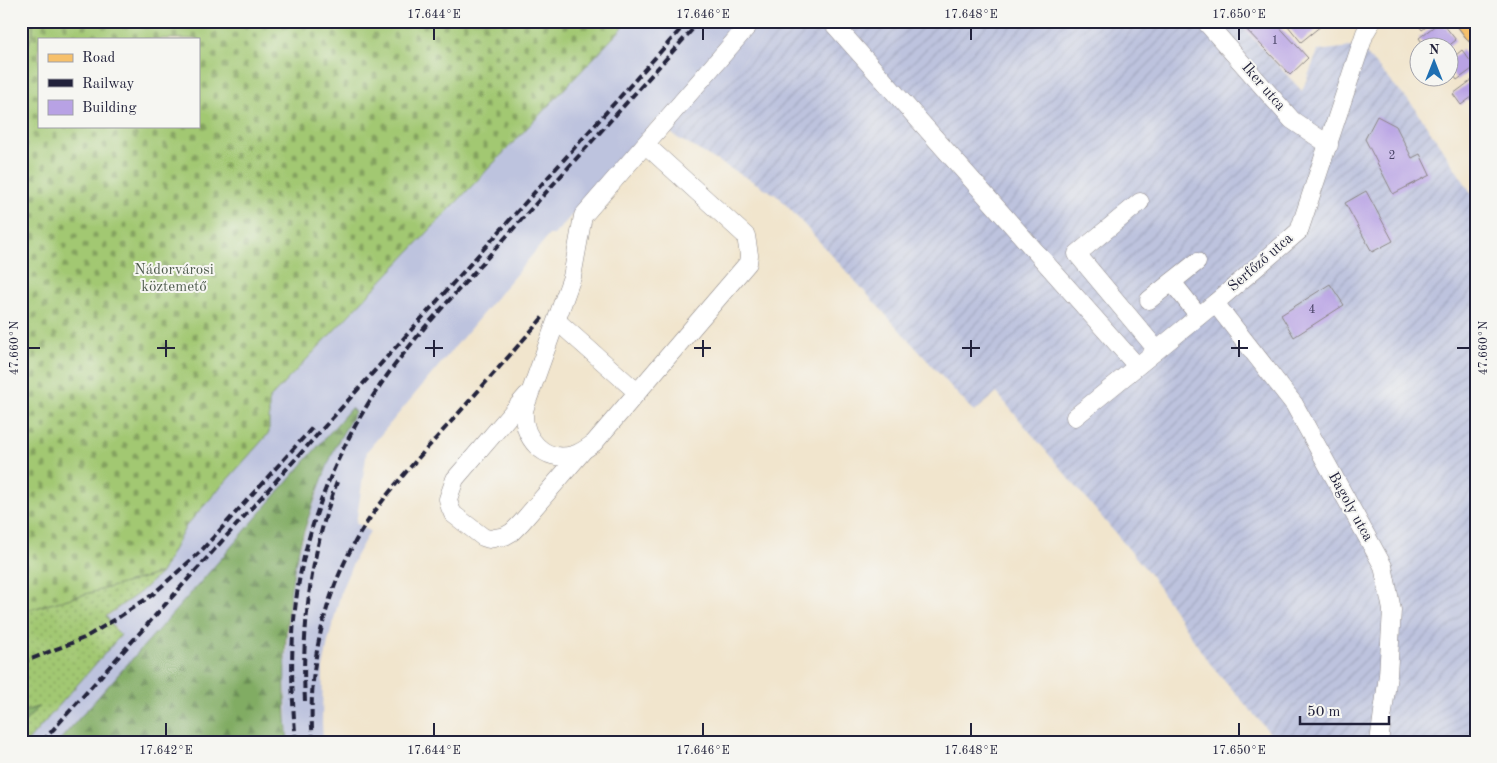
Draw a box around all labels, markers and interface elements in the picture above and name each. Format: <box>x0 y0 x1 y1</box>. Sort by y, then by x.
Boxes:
text: 17.650°E <box>1212 8 1266 21</box>
text: 17.644°E <box>407 9 461 21</box>
text: 17.646°E <box>676 9 730 21</box>
text: 17.648°E <box>944 9 998 21</box>
house number: 1 <box>1272 35 1278 47</box>
legend <box>38 38 200 128</box>
north arrow <box>1410 38 1460 88</box>
text: N <box>1429 43 1440 57</box>
text: Road <box>82 51 116 66</box>
street label: Iker utca <box>1238 60 1288 114</box>
text: Railway <box>82 77 135 92</box>
text: Building <box>82 101 137 116</box>
house number: 2 <box>1389 150 1395 162</box>
street label: Serfőző utca <box>1226 231 1297 295</box>
park label: Nádorvárosi köztemető <box>134 263 214 295</box>
house number: 4 <box>1309 304 1316 316</box>
text: 47.660°N <box>9 321 21 375</box>
text: 47.660°N <box>1478 321 1490 375</box>
street label: Bagoly utca <box>1325 470 1375 545</box>
scale bar <box>1300 693 1388 725</box>
text: 50 m <box>1307 705 1341 720</box>
text: 17.650°E <box>1212 744 1266 757</box>
text: 17.642°E <box>139 745 193 757</box>
text: 17.644°E <box>407 745 461 757</box>
text: 17.646°E <box>676 745 730 757</box>
text: 17.648°E <box>944 745 998 757</box>

